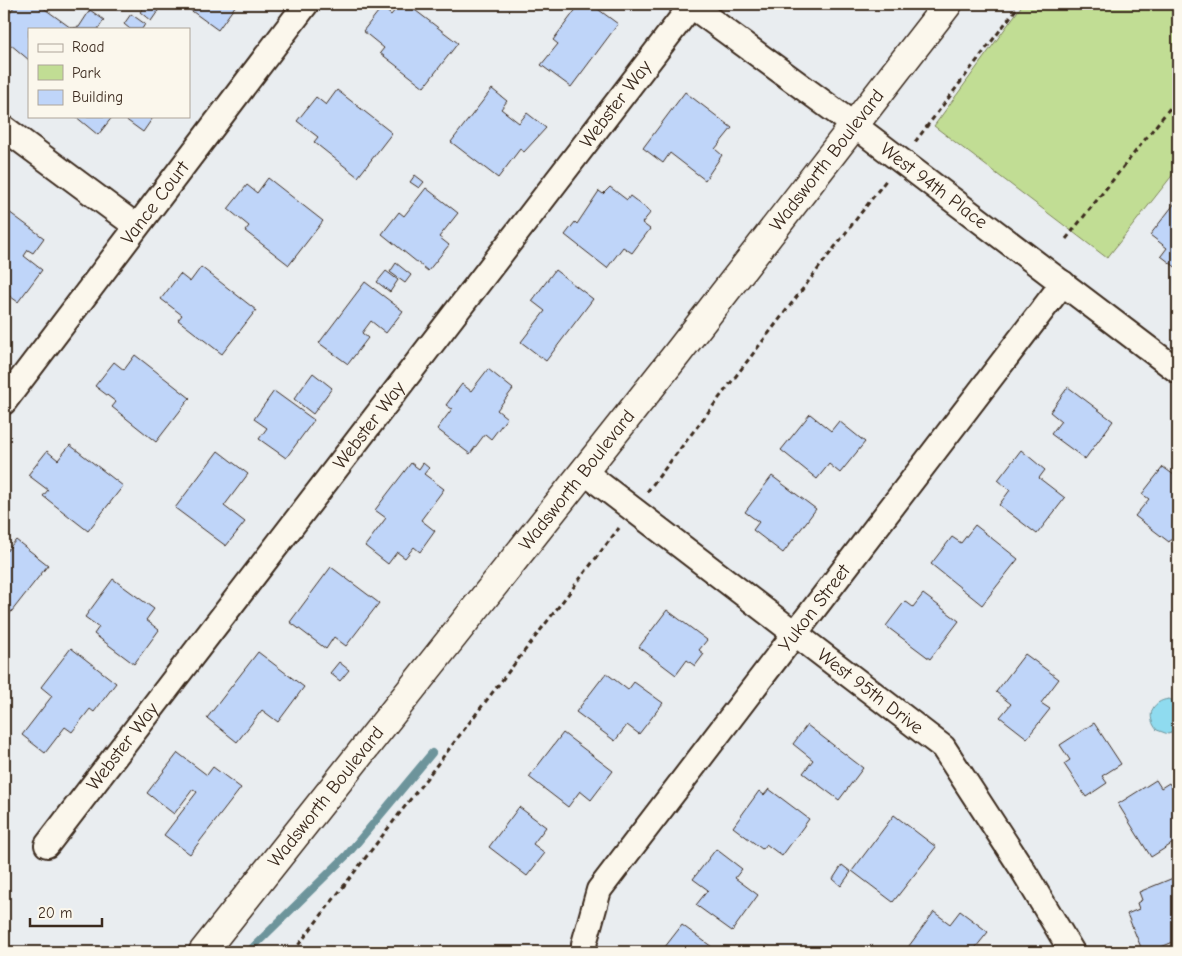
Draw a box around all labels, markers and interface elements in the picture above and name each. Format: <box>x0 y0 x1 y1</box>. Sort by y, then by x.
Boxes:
legend <box>28 28 190 118</box>
text: Road <box>72 38 104 56</box>
street label: Webster Way <box>575 56 657 152</box>
text: Park <box>72 64 101 82</box>
street label: Wadsworth Boulevard <box>765 85 889 236</box>
text: Building <box>72 88 123 106</box>
street label: West 94th Place <box>876 138 992 233</box>
street label: Vance Court <box>116 156 194 249</box>
street label: Webster Way <box>329 377 410 474</box>
street label: Wadsworth Boulevard <box>514 405 639 555</box>
street label: Yukon Street <box>774 560 855 656</box>
street label: West 95th Drive <box>813 644 928 739</box>
street label: Webster Way <box>82 698 163 795</box>
street label: Wadsworth Boulevard <box>264 722 388 872</box>
scale bar <box>30 896 102 928</box>
text: 20 m <box>38 904 72 922</box>

